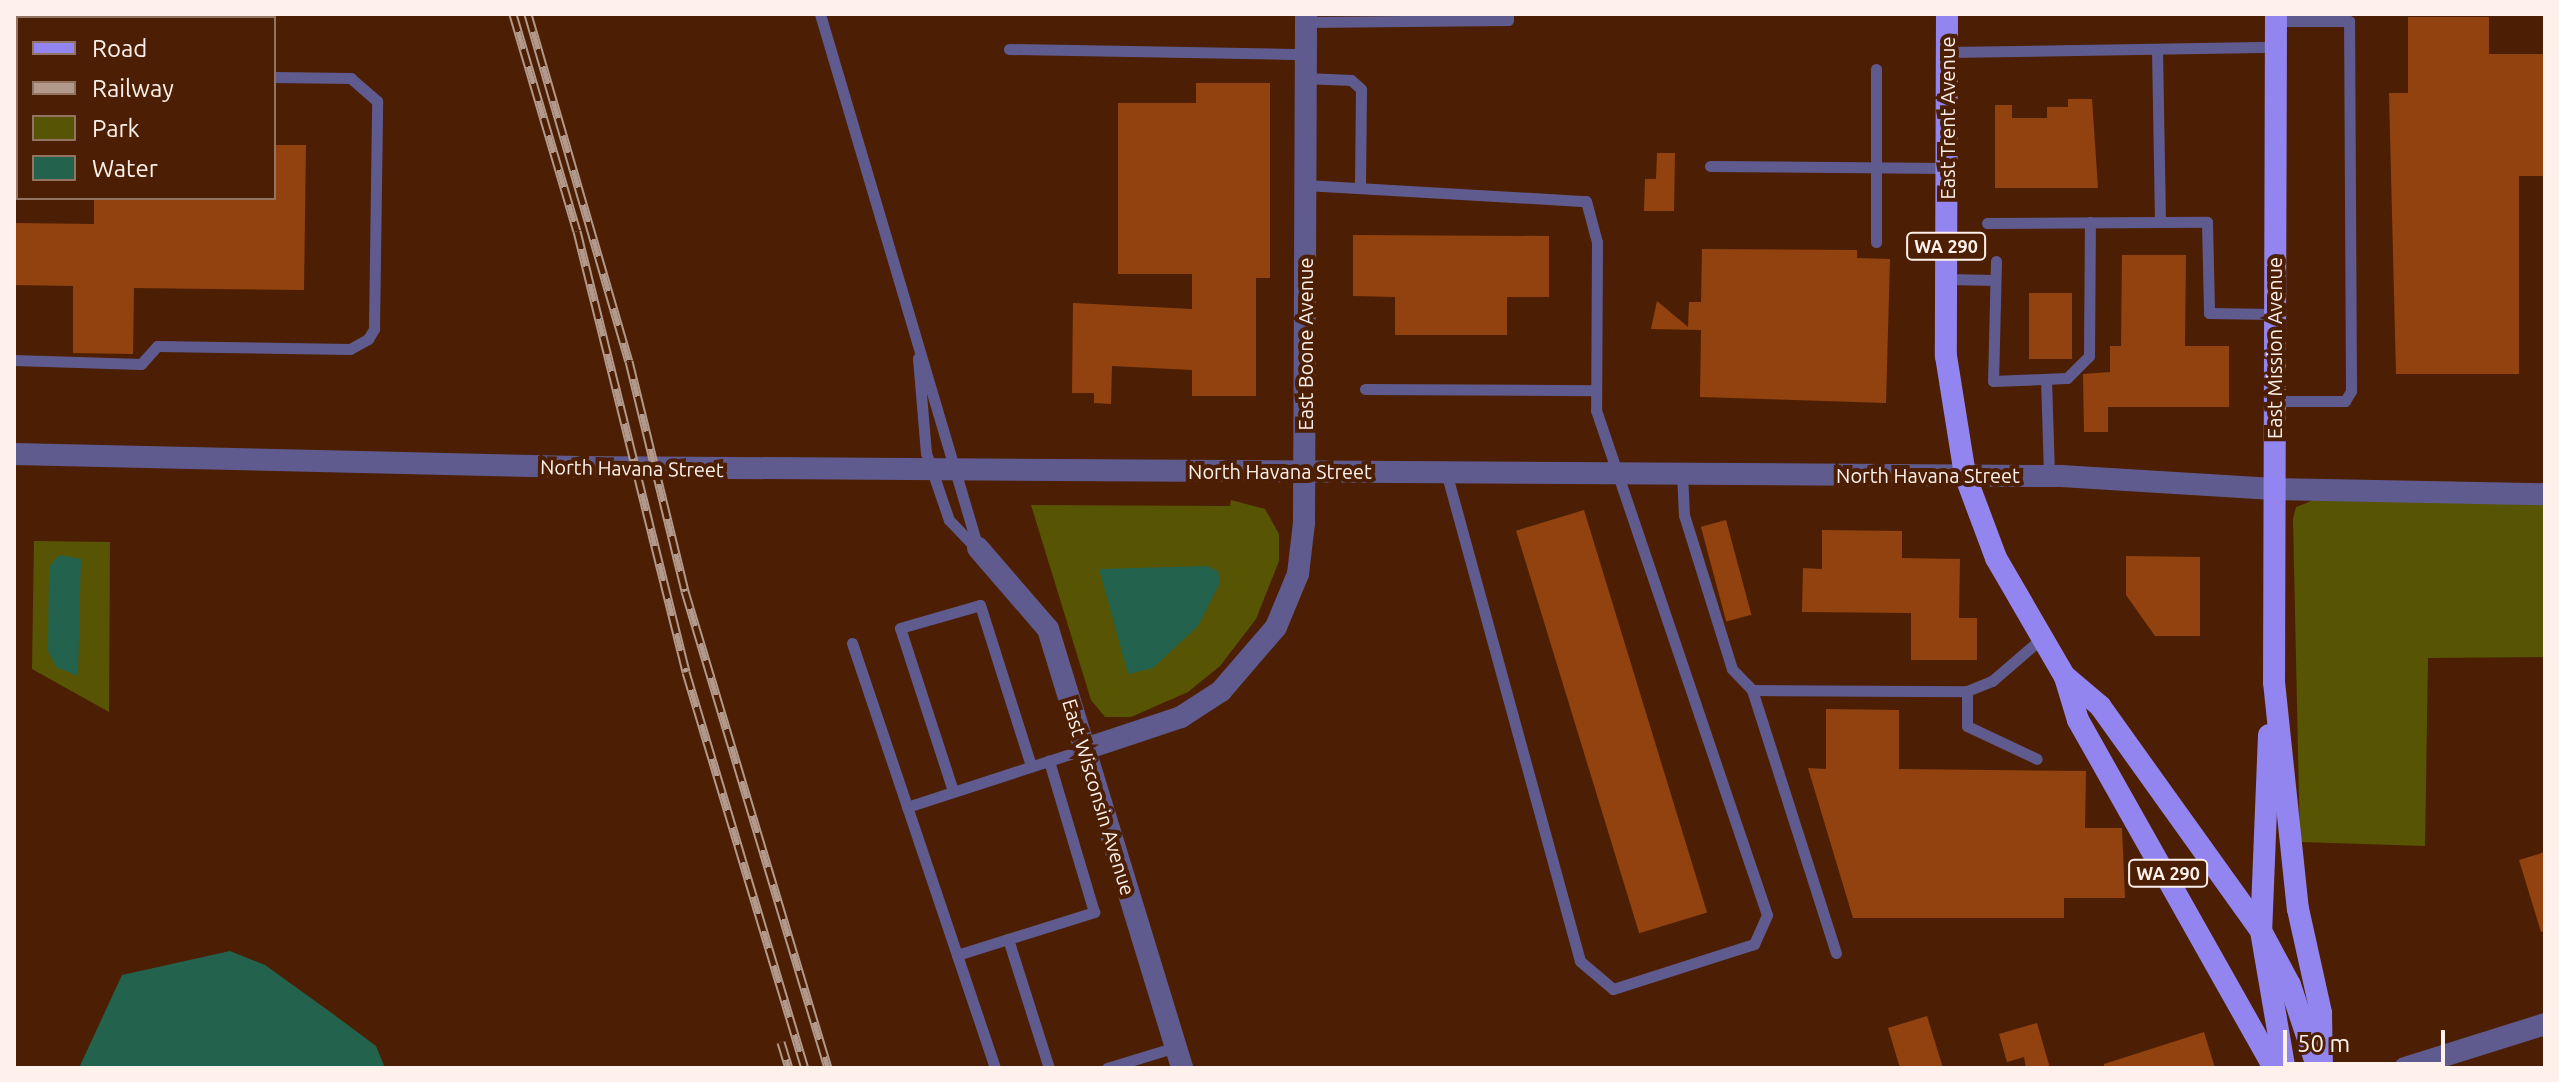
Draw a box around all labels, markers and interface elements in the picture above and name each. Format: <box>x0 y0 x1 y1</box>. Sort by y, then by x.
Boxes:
legend <box>16 16 276 200</box>
text: Road <box>92 35 147 62</box>
street label: East Trent Avenue <box>1935 37 1959 199</box>
text: Railway <box>92 75 174 102</box>
text: Park <box>92 115 140 142</box>
text: Water <box>92 155 158 182</box>
road number: WA 290 <box>1906 232 1986 260</box>
street label: East Boone Avenue <box>1293 257 1317 431</box>
street label: East Mission Avenue <box>2262 257 2286 439</box>
street label: North Havana Street <box>540 454 724 482</box>
street label: North Havana Street <box>1188 459 1372 483</box>
street label: North Havana Street <box>1836 463 2020 487</box>
street label: East Wisconsin Avenue <box>1058 696 1140 898</box>
road number: WA 290 <box>2128 859 2208 887</box>
scale bar <box>2287 1014 2449 1064</box>
text: 50 m <box>2297 1030 2350 1057</box>

